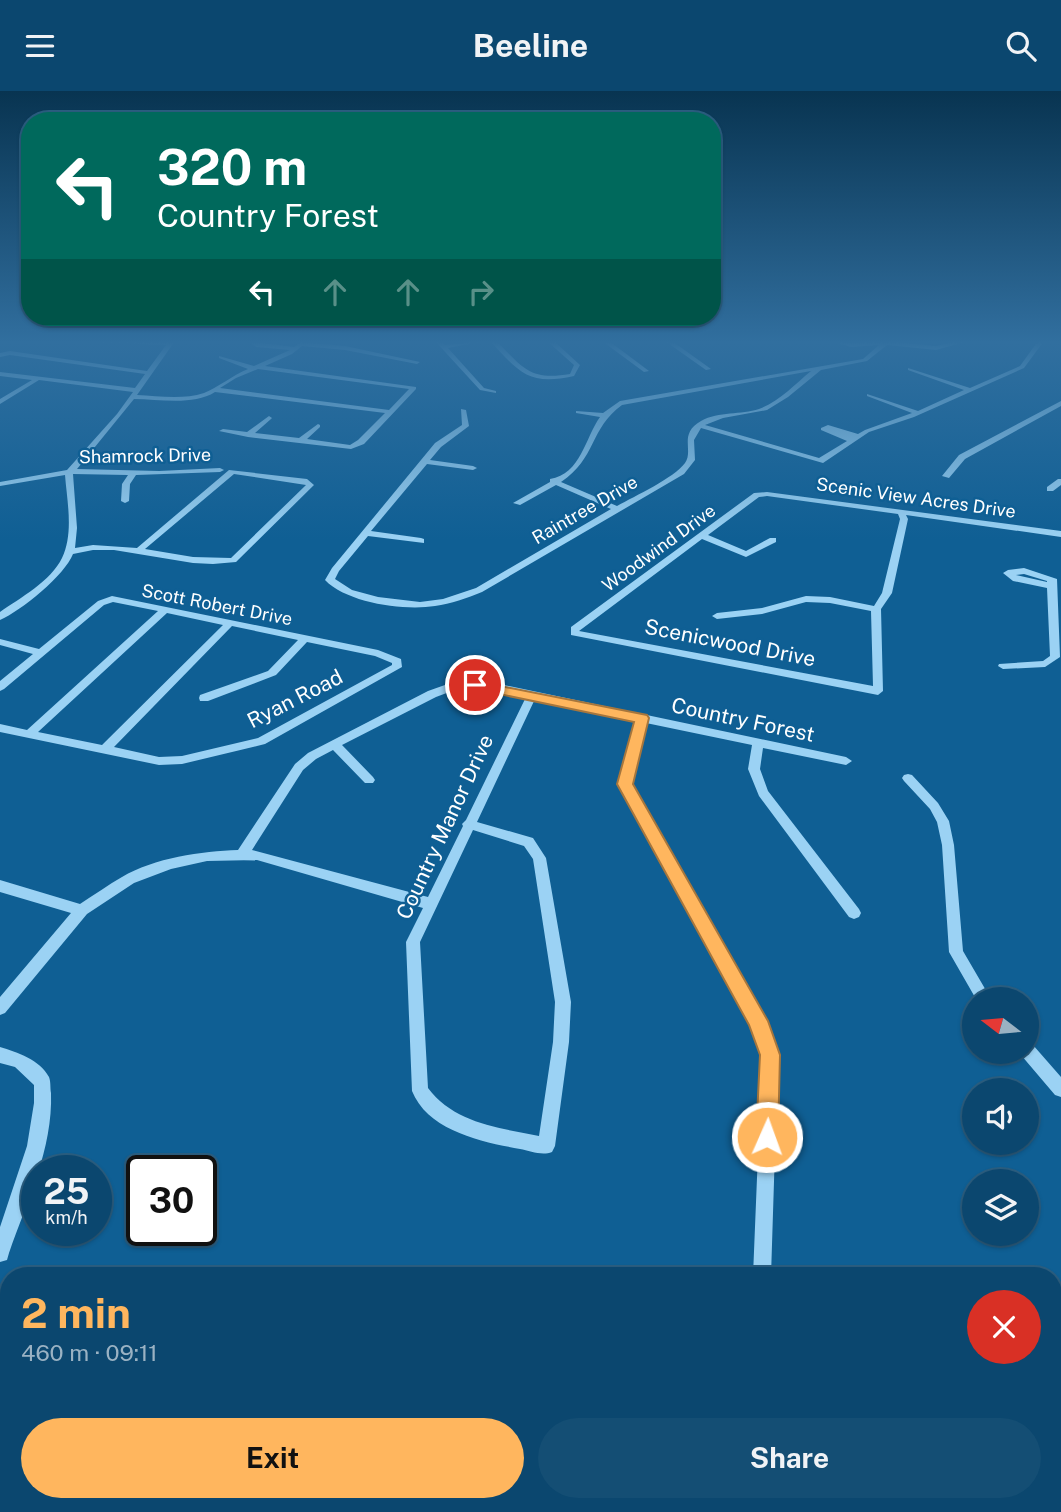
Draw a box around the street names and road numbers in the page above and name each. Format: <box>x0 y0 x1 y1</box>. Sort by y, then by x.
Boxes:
street label: Shamrock Drive <box>79 444 211 467</box>
street label: Raintree Drive <box>528 471 641 548</box>
street label: Scenic View Acres Drive <box>815 473 1017 522</box>
street label: Woodwind Drive <box>598 500 719 596</box>
street label: Scott Robert Drive <box>140 580 294 629</box>
street label: Scenicwood Drive <box>642 614 818 671</box>
street label: Ryan Road <box>243 664 347 733</box>
street label: Country Forest <box>669 692 817 747</box>
street label: Country Manor Drive <box>391 730 498 923</box>

